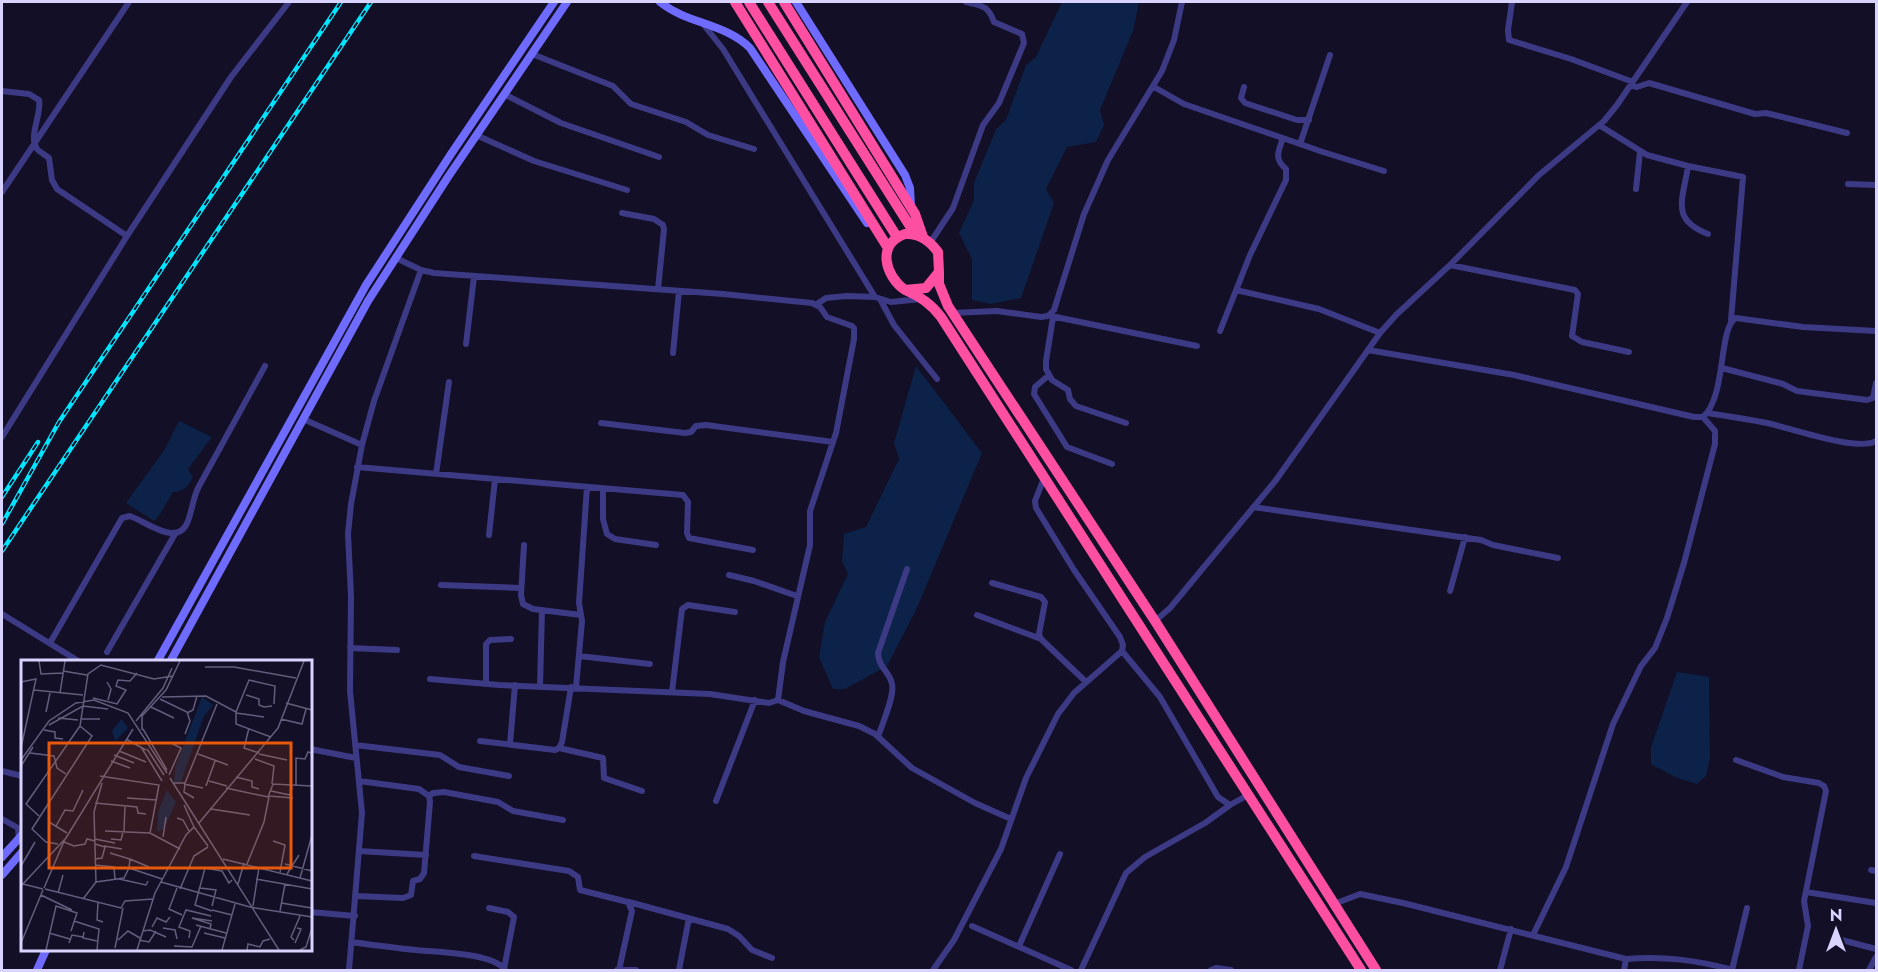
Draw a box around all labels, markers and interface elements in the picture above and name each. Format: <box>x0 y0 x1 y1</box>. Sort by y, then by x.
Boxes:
inset map <box>21 660 312 951</box>
north arrow <box>1806 900 1866 960</box>
text: N <box>1830 904 1842 927</box>

